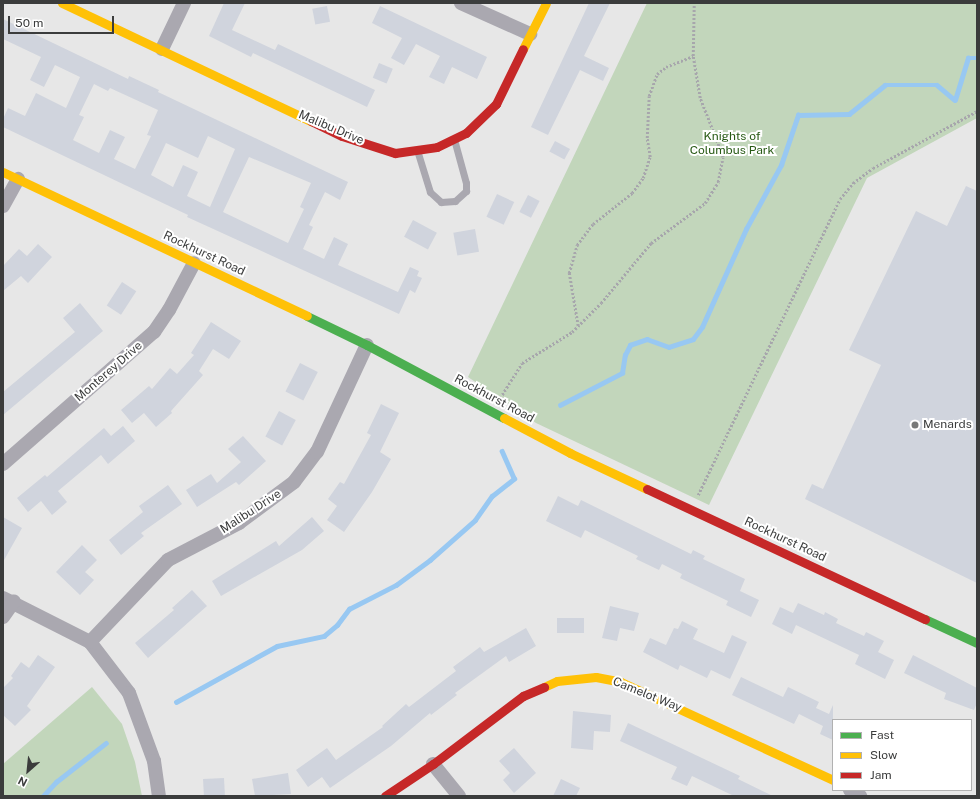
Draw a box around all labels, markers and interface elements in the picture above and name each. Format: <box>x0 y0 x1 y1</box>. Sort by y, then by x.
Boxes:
scale bar <box>10 8 116 34</box>
text: 50 m <box>15 16 43 30</box>
street label: Malibu Drive <box>296 108 366 148</box>
park label: Knights of Columbus Park <box>690 130 774 158</box>
street label: Rockhurst Road <box>161 229 247 279</box>
street label: Monterey Drive <box>72 339 146 405</box>
street label: Rockhurst Road <box>452 372 536 426</box>
place label: Menards <box>923 418 972 432</box>
marker: Menards <box>910 420 920 430</box>
street label: Malibu Drive <box>218 487 284 537</box>
street label: Rockhurst Road <box>742 515 828 565</box>
street label: Camelot Way <box>610 675 684 715</box>
legend <box>832 719 972 791</box>
text: Fast <box>870 728 894 742</box>
text: Slow <box>870 748 897 762</box>
north arrow <box>8 751 48 791</box>
text: Jam <box>870 768 892 782</box>
text: N <box>16 774 29 789</box>

